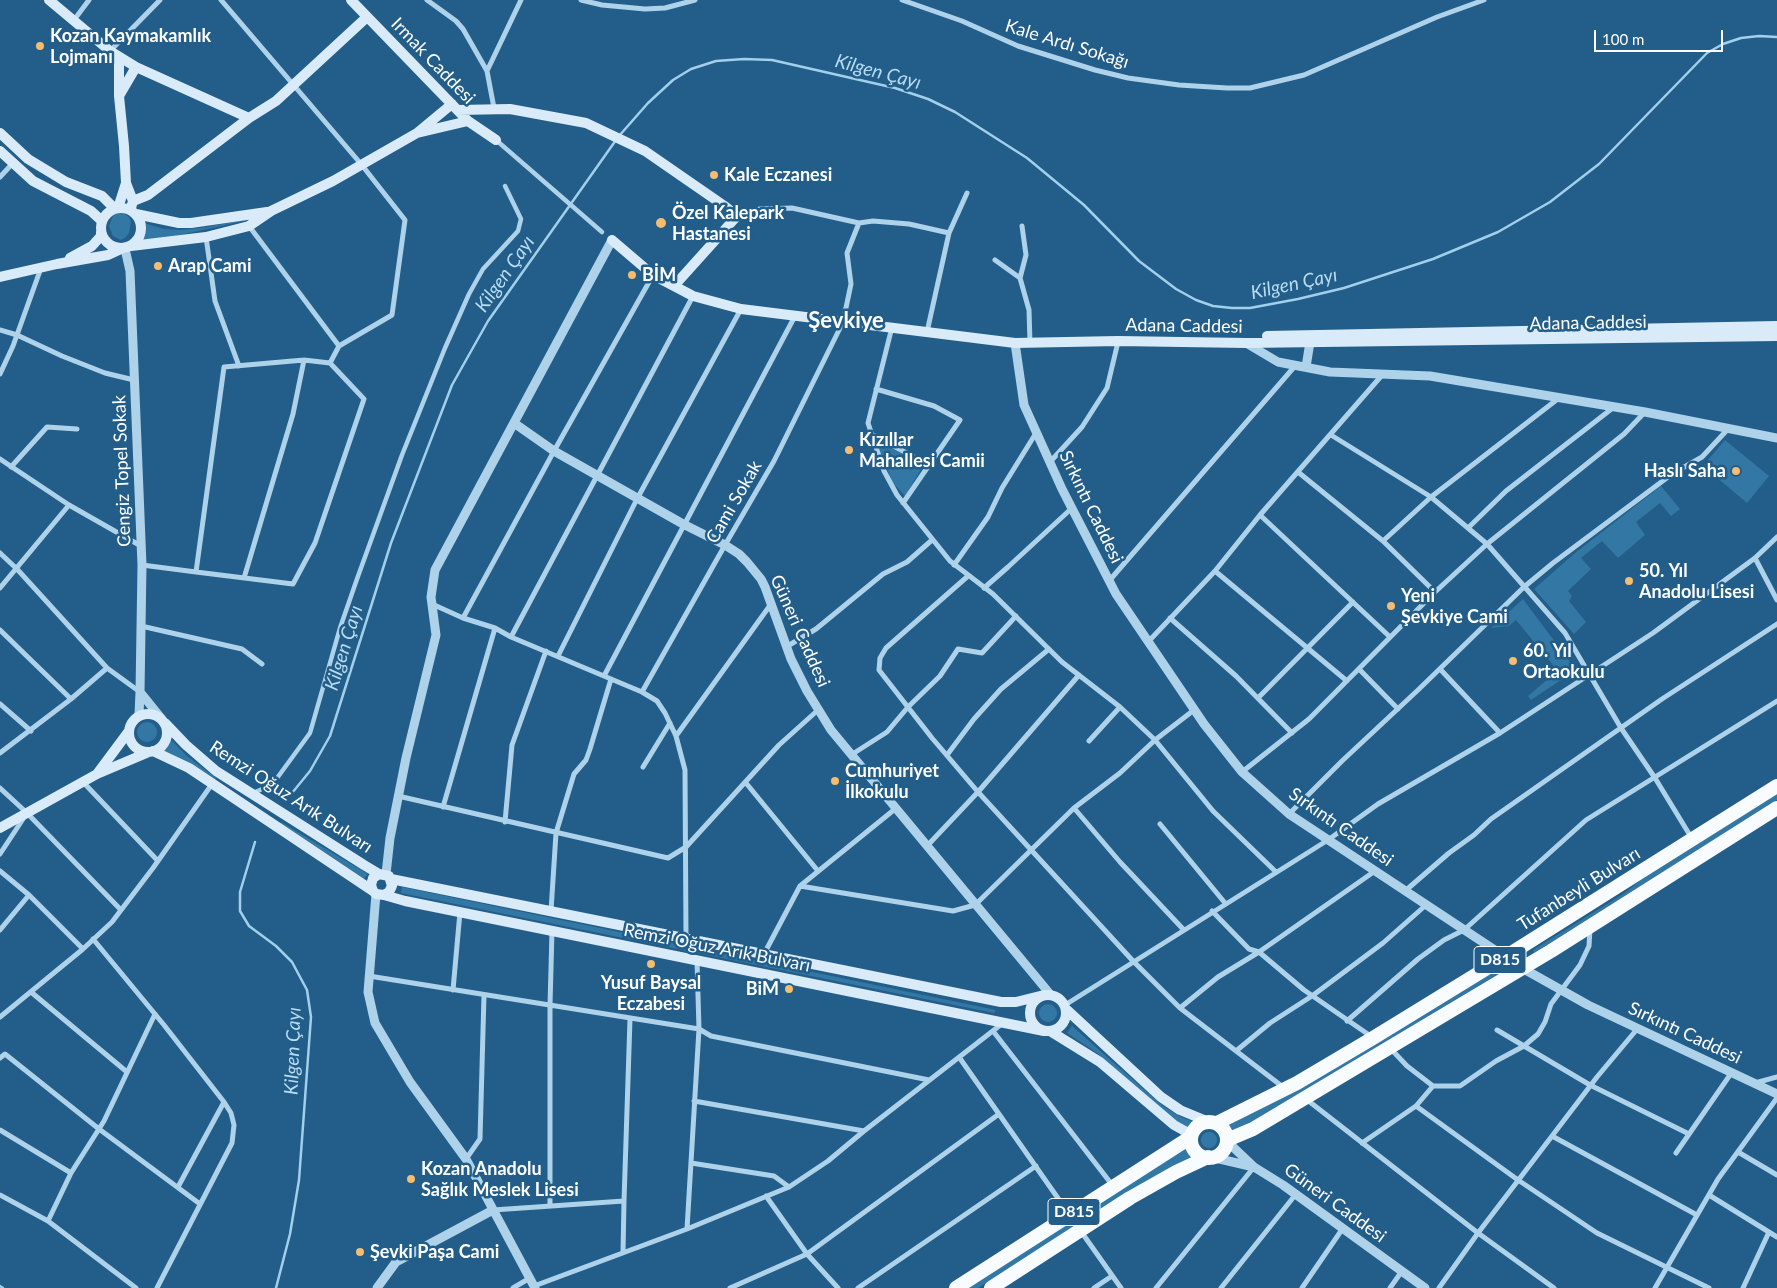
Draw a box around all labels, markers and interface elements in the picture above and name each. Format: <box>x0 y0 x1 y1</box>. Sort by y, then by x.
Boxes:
street label: Irmak Caddesi <box>386 13 480 109</box>
street label: Kale Ardı Sokağı <box>1003 15 1131 73</box>
scale bar <box>1597 20 1726 52</box>
place label: Kozan Kaymakamlık Lojmanı <box>50 25 211 68</box>
text: 100 m <box>1602 30 1644 48</box>
marker: Kozan Kaymakamlık Lojmanı <box>34 40 46 52</box>
water label: Kilgen Çayı <box>833 50 923 94</box>
place label: Kale Eczanesi <box>724 164 832 186</box>
marker: Kale Eczanesi <box>708 169 720 181</box>
place label: Özel Kalepark Hastanesi <box>672 202 784 244</box>
marker: Özel Kalepark Hastanesi <box>654 216 668 230</box>
water label: Kilgen Çayı <box>470 231 540 317</box>
place label: Arap Cami <box>168 255 252 277</box>
marker: Arap Cami <box>152 260 164 272</box>
place label: BİM <box>642 264 676 286</box>
water label: Kilgen Çayı <box>1249 264 1339 304</box>
marker: BİM <box>626 269 638 281</box>
district label: Şevkiye <box>808 308 884 334</box>
street label: Adana Caddesi <box>1529 311 1647 335</box>
street label: Adana Caddesi <box>1125 314 1243 338</box>
street label: Cengiz Topel Sokak <box>109 395 135 547</box>
place label: Kızıllar Mahallesi Camii <box>859 429 985 472</box>
marker: Kızıllar Mahallesi Camii <box>843 444 855 456</box>
street label: Sırkıntı Caddesi <box>1054 447 1128 567</box>
street label: Cami Sokak <box>702 457 766 547</box>
place label: Haslı Saha <box>1644 460 1726 482</box>
marker: Haslı Saha <box>1730 465 1742 477</box>
place label: 50. Yıl Anadolu Lisesi <box>1639 560 1754 602</box>
street label: Güneri Caddesi <box>766 571 834 691</box>
marker: 50. Yıl Anadolu Lisesi <box>1623 575 1635 587</box>
place label: Yeni Şevkiye Cami <box>1401 585 1508 628</box>
marker: Yeni Şevkiye Cami <box>1385 600 1397 612</box>
water label: Kilgen Çayı <box>320 603 368 693</box>
place label: 60. Yıl Ortaokulu <box>1523 640 1605 682</box>
marker: 60. Yıl Ortaokulu <box>1507 655 1519 667</box>
street label: Remzi Oğuz Arık Bulvarı <box>206 736 376 858</box>
place label: Cumhuriyet İlkokulu <box>845 760 939 802</box>
marker: Cumhuriyet İlkokulu <box>829 775 841 787</box>
street label: Sırkıntı Caddesi <box>1285 783 1397 871</box>
street label: Tufanbeyli Bulvarı <box>1514 843 1644 935</box>
street label: Remzi Oğuz Arık Bulvarı <box>622 919 812 977</box>
road number: D815 <box>1474 946 1526 974</box>
marker: Yusuf Baysal Eczabesi <box>645 958 657 970</box>
place label: Yusuf Baysal Eczabesi <box>601 972 701 1014</box>
place label: BiM <box>746 978 779 1000</box>
marker: BiM <box>783 983 795 995</box>
street label: Sırkıntı Caddesi <box>1625 997 1745 1069</box>
water label: Kilgen Çayı <box>280 1007 306 1095</box>
place label: Kozan Anadolu Sağlık Meslek Lisesi <box>421 1158 579 1200</box>
street label: Güneri Caddesi <box>1280 1159 1390 1247</box>
marker: Kozan Anadolu Sağlık Meslek Lisesi <box>405 1173 417 1185</box>
road number: D815 <box>1048 1198 1100 1226</box>
place label: Şevki Paşa Cami <box>370 1241 499 1263</box>
marker: Şevki Paşa Cami <box>354 1246 366 1258</box>

